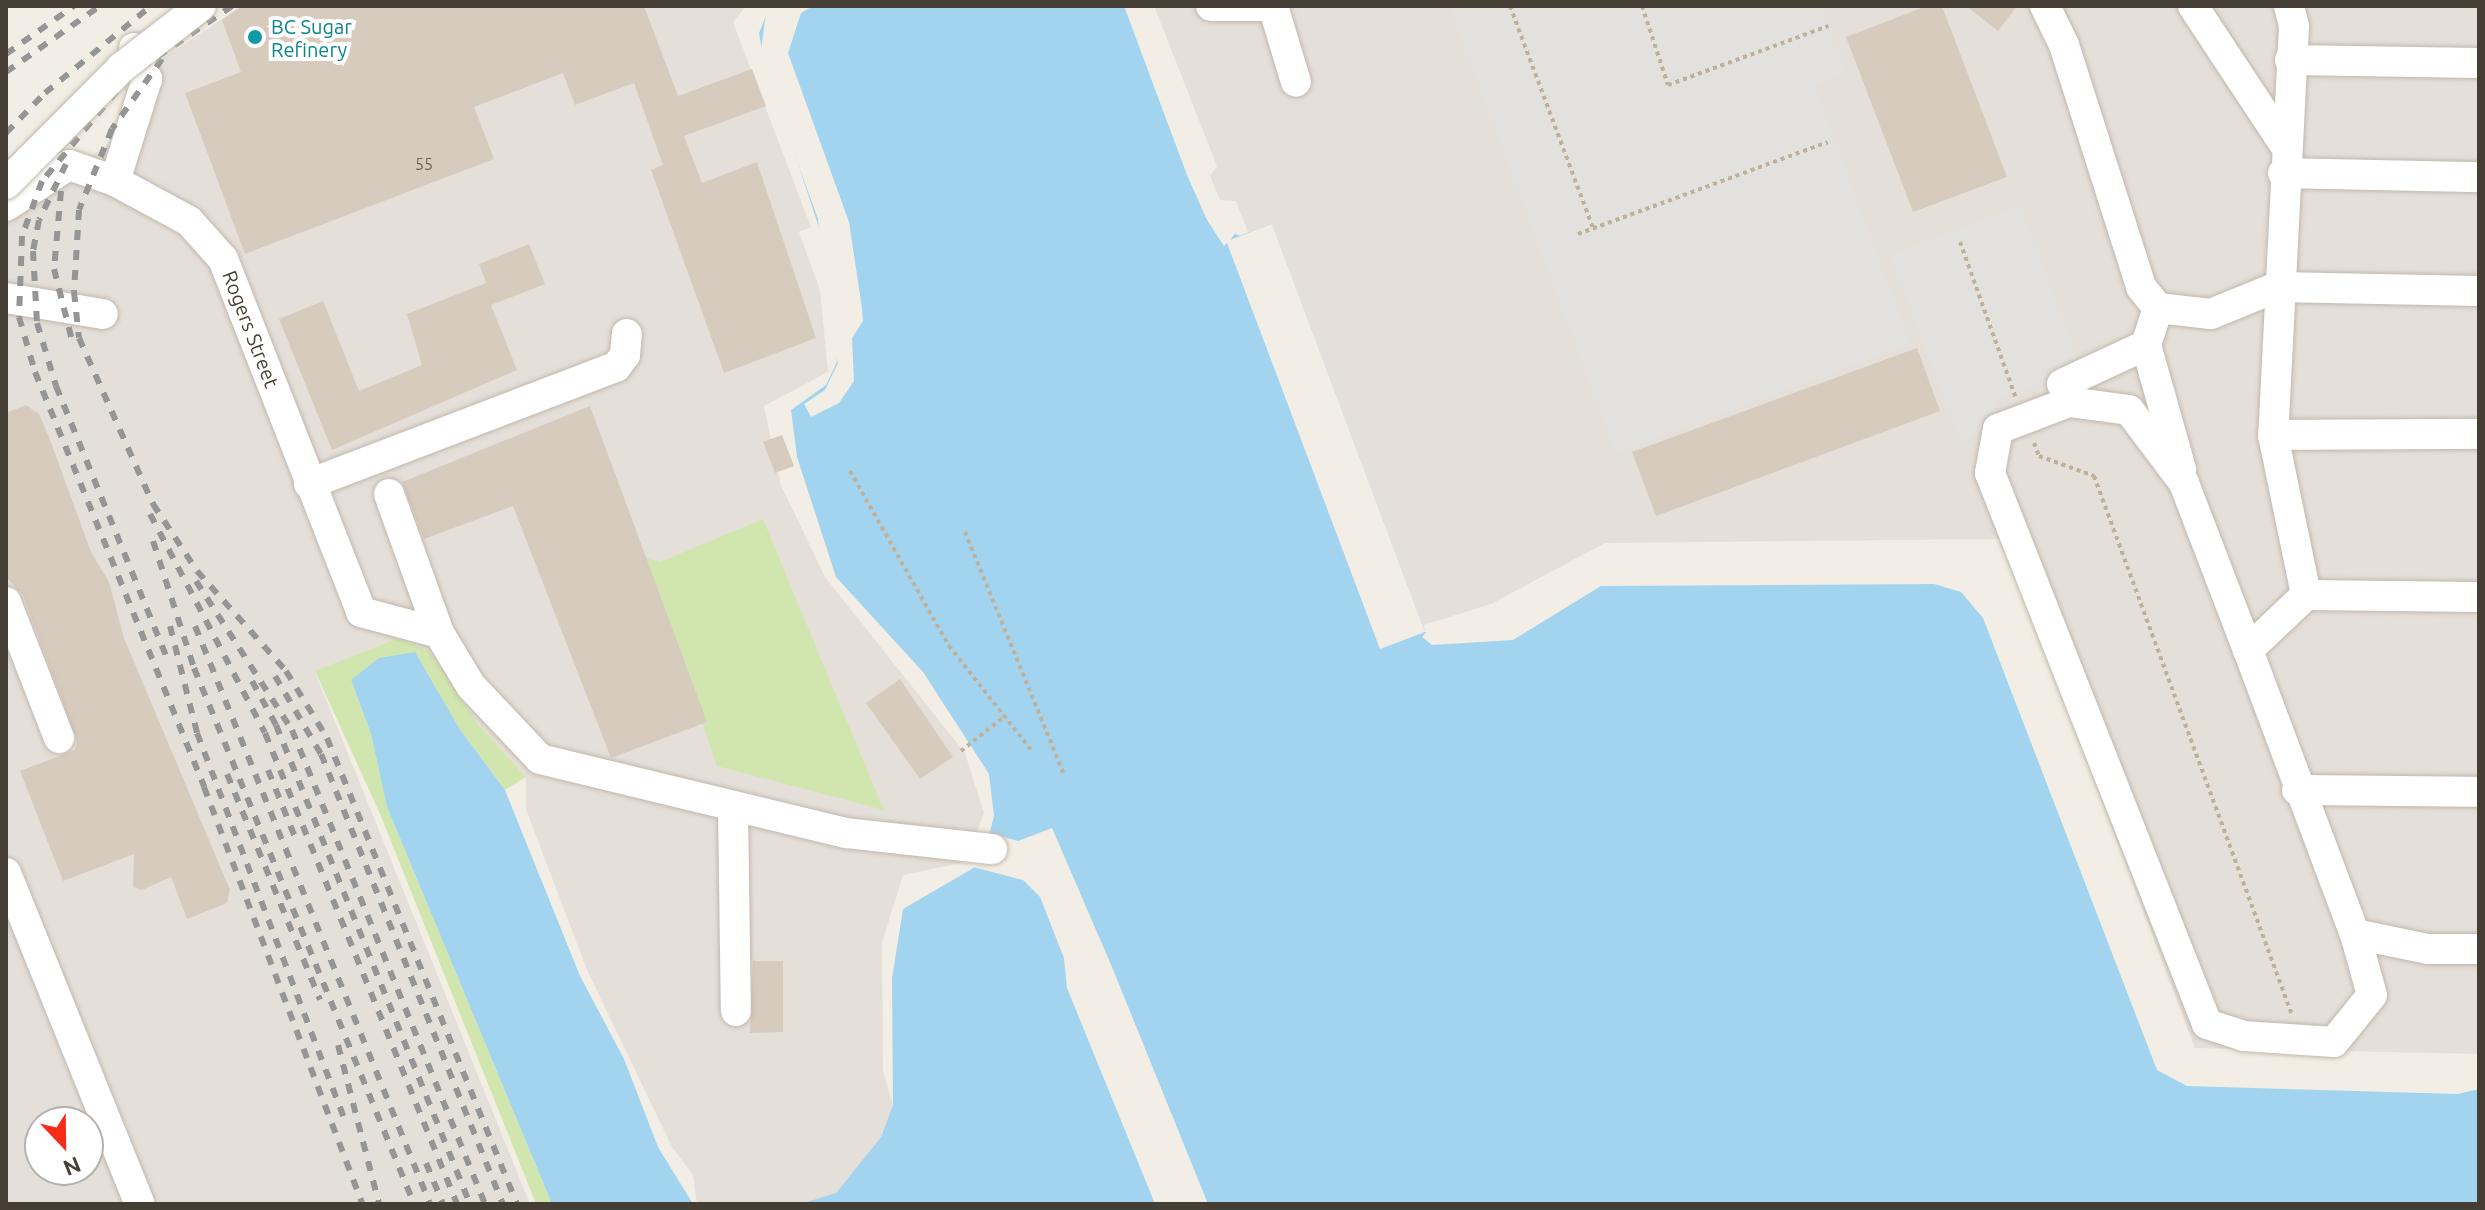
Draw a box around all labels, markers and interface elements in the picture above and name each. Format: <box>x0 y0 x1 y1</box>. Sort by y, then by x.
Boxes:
place label: BC Sugar Refinery <box>271 14 352 61</box>
marker: BC Sugar Refinery <box>246 28 264 46</box>
house number: 55 <box>415 154 433 174</box>
street label: Rogers Street <box>218 267 284 391</box>
north arrow <box>24 1106 104 1186</box>
text: N <box>60 1152 85 1182</box>

